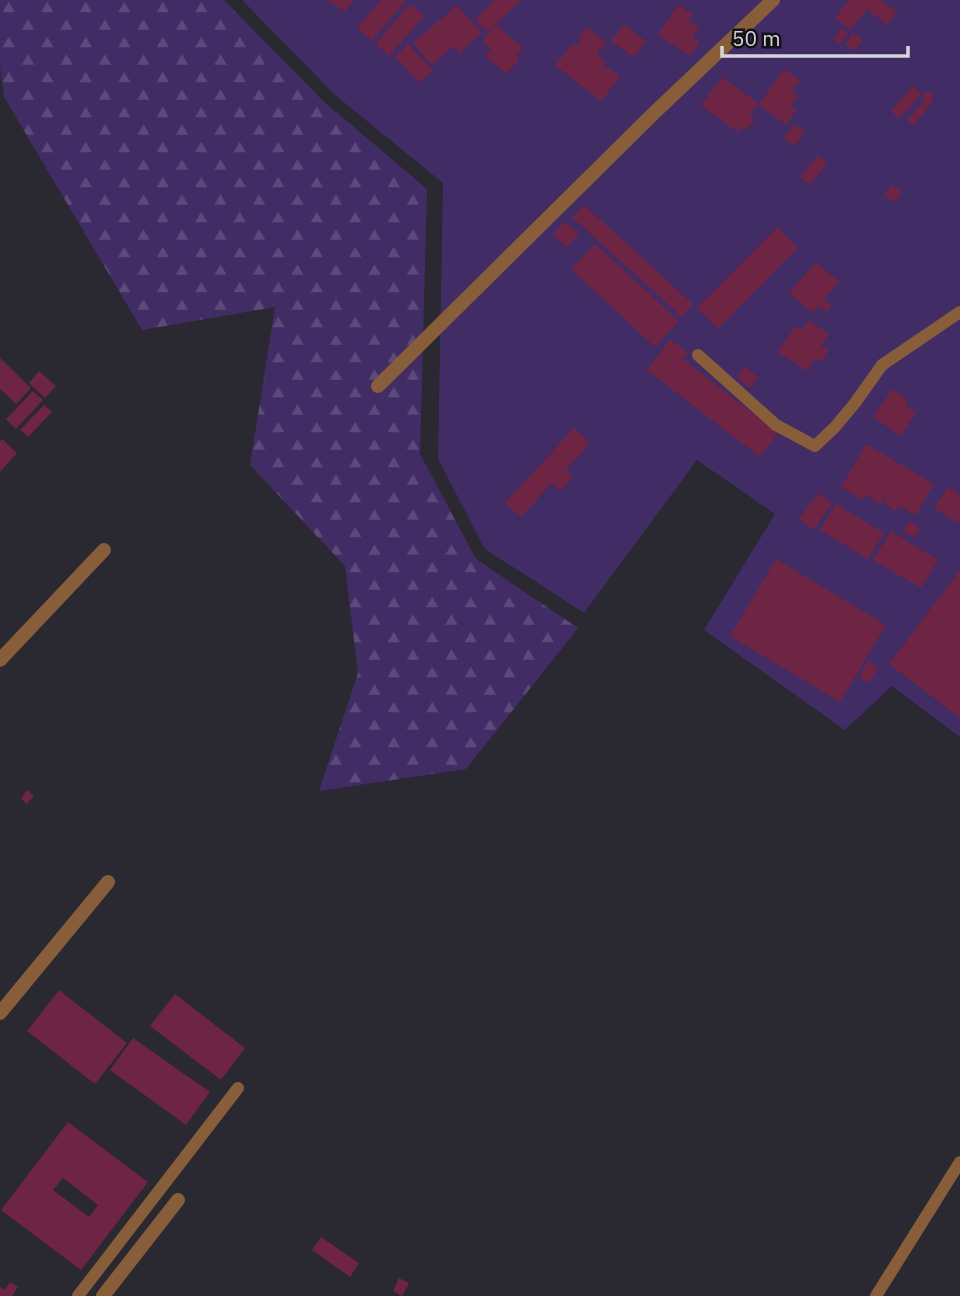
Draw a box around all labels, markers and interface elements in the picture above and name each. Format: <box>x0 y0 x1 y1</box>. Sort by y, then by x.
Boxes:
scale bar <box>722 14 908 58</box>
text: 50 m <box>732 24 781 52</box>

